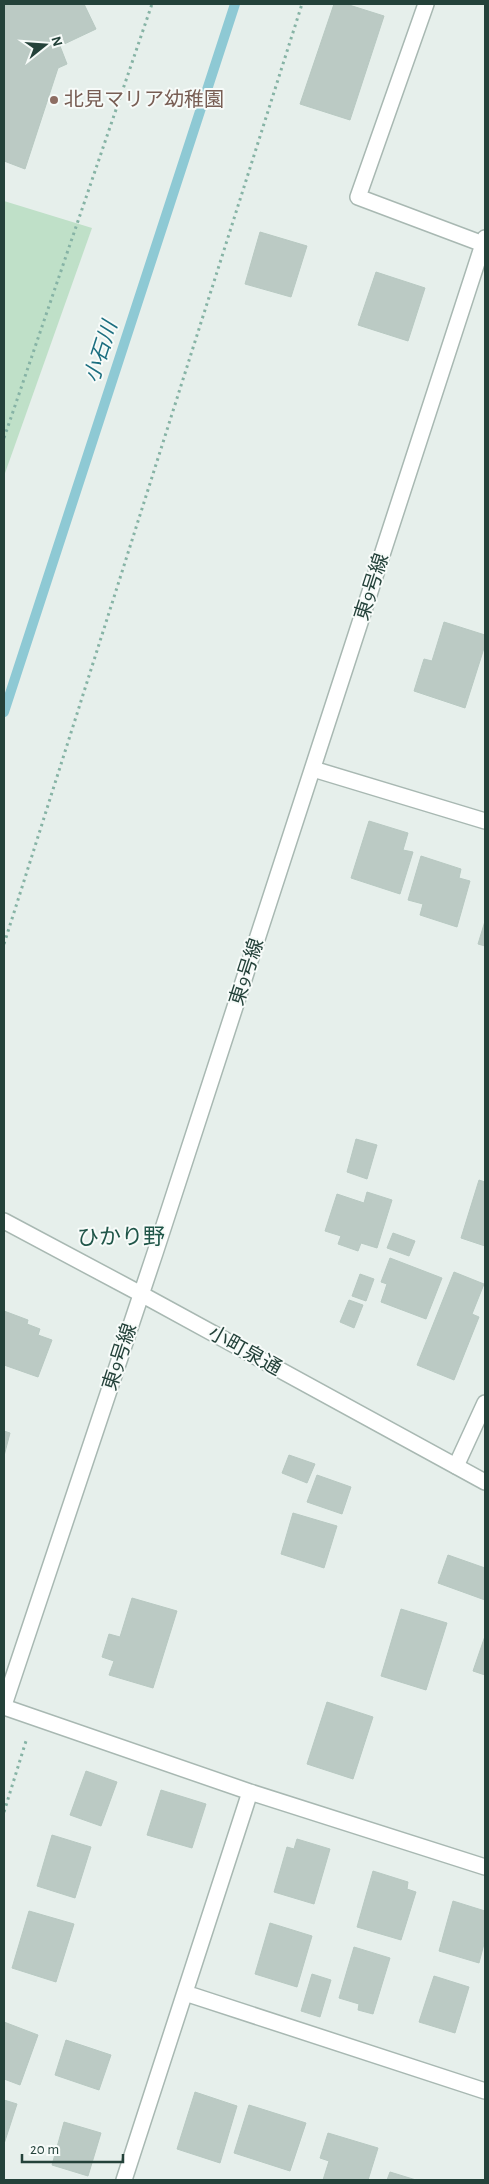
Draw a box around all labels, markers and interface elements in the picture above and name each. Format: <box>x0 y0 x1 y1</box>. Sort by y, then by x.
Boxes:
north arrow <box>20 20 70 70</box>
text: N <box>48 35 65 48</box>
place label: 北見マリア幼稚園 <box>64 89 224 110</box>
marker: 北見マリア幼稚園 <box>48 94 60 106</box>
water label: 小石川 <box>80 317 121 385</box>
street label: 東9号線 <box>350 550 392 623</box>
street label: 東9号線 <box>225 935 267 1008</box>
district label: ひかり野 <box>77 1226 165 1248</box>
street label: 東9号線 <box>98 1320 140 1393</box>
street label: 小町泉通 <box>205 1322 285 1379</box>
scale bar <box>22 2132 124 2164</box>
text: 20 m <box>30 2142 59 2157</box>

